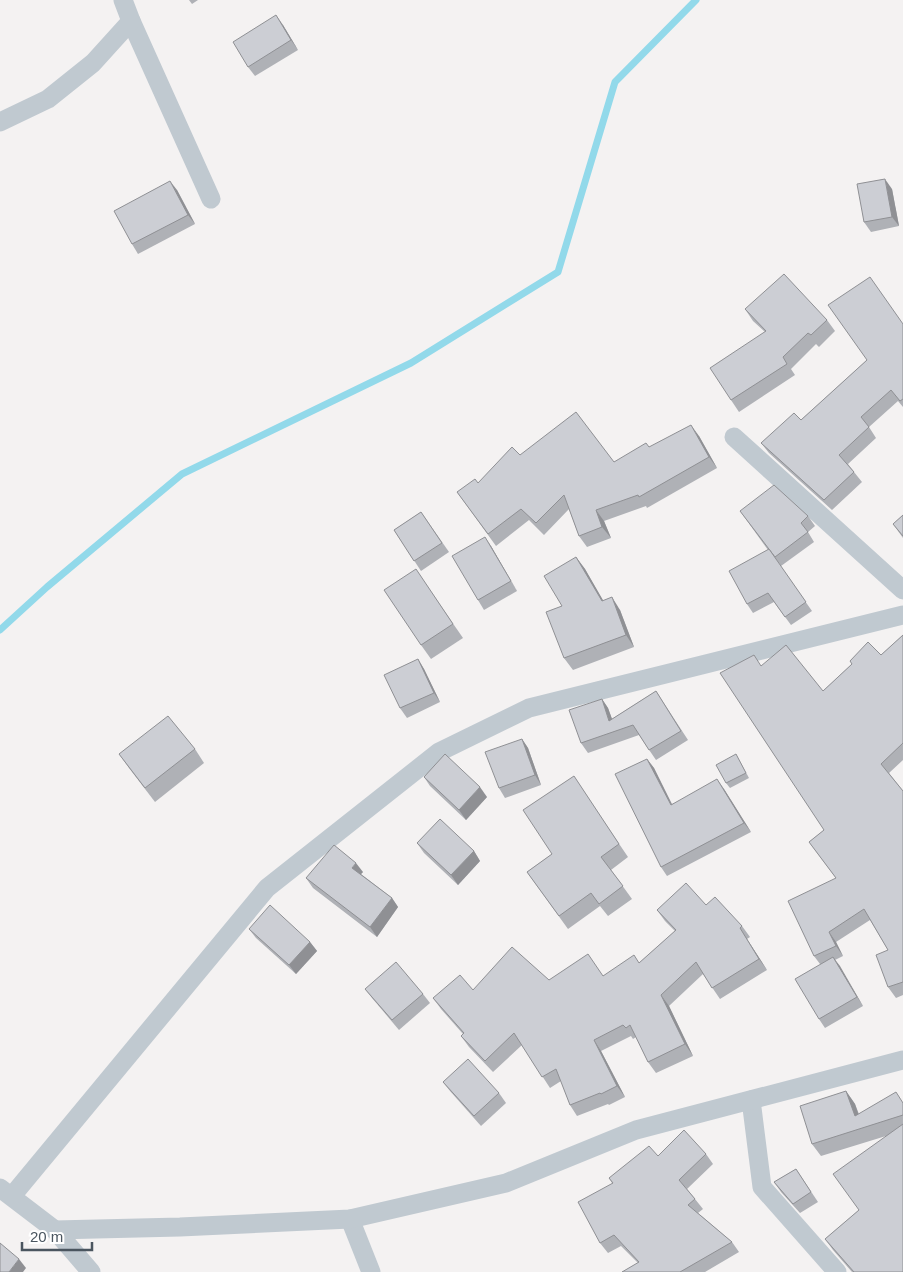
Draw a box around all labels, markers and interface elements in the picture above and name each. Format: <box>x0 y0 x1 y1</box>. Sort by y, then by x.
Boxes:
scale bar <box>22 1220 92 1252</box>
text: 20 m <box>30 1228 63 1245</box>

